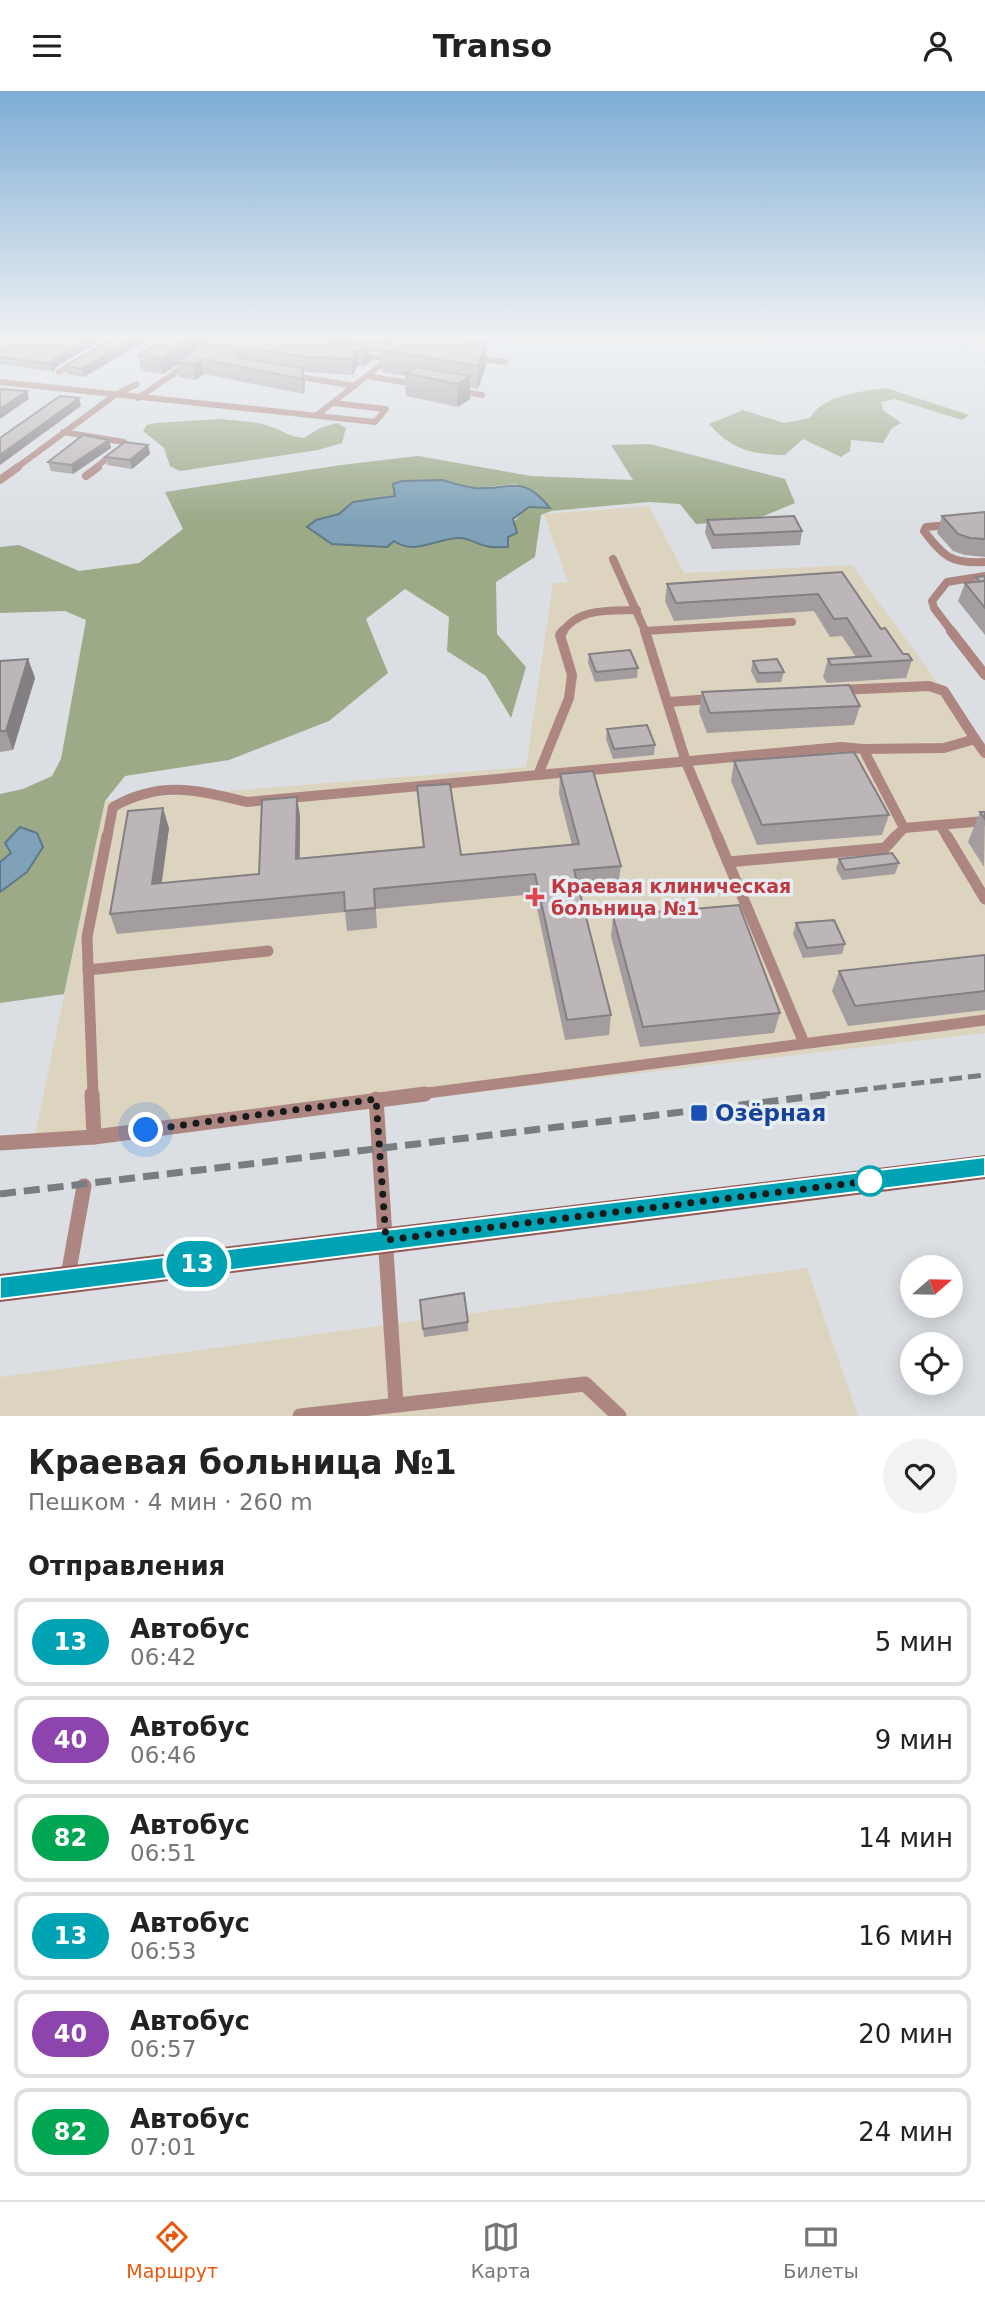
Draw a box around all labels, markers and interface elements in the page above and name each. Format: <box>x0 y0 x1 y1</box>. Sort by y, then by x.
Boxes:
icon: menu <box>28 27 66 65</box>
text: Transo <box>433 27 552 65</box>
icon: person <box>919 27 957 65</box>
place label: Краевая клиническая больница №1 <box>551 875 791 919</box>
marker: Краевая клиническая больница №1 <box>525 887 545 907</box>
place label: Озёрная <box>715 1100 826 1126</box>
marker: Озёрная <box>689 1103 709 1123</box>
your location <box>128 1112 163 1147</box>
unlabelled marker <box>855 1166 885 1196</box>
line badge: 13 <box>166 1241 228 1287</box>
text: 13 <box>180 1250 214 1278</box>
north arrow <box>900 1255 962 1318</box>
map controls <box>900 1255 963 1395</box>
button: locate <box>900 1332 963 1395</box>
button: heart <box>883 1439 957 1513</box>
text: Краевая больница №1 <box>28 1443 457 1482</box>
text: Пешком · 4 мин · 260 m <box>28 1489 313 1515</box>
text: Отправления <box>28 1551 225 1581</box>
text: Автобус <box>130 1614 250 1644</box>
text: 5 мин <box>875 1627 953 1657</box>
text: 13 <box>54 1628 87 1656</box>
text: 06:42 <box>130 1644 196 1670</box>
text: Автобус <box>130 1712 250 1742</box>
text: 9 мин <box>875 1725 953 1755</box>
text: 40 <box>54 1726 87 1754</box>
text: 06:46 <box>130 1742 196 1768</box>
text: Автобус <box>130 1810 250 1840</box>
text: 14 мин <box>858 1823 953 1853</box>
text: 82 <box>54 1824 87 1852</box>
text: 06:51 <box>130 1840 196 1866</box>
text: Автобус <box>130 1908 250 1938</box>
text: 16 мин <box>858 1921 953 1951</box>
text: 13 <box>54 1922 87 1950</box>
text: 06:53 <box>130 1938 196 1964</box>
text: Автобус <box>130 2006 250 2036</box>
text: 20 мин <box>858 2019 953 2049</box>
text: 40 <box>54 2020 87 2048</box>
text: 06:57 <box>130 2036 196 2062</box>
text: Автобус <box>130 2104 250 2134</box>
text: 24 мин <box>858 2117 953 2147</box>
text: 82 <box>54 2118 87 2146</box>
text: 07:01 <box>130 2134 196 2160</box>
tab: Маршрут <box>126 2218 218 2282</box>
tab: Карта <box>471 2218 531 2282</box>
tab: Билеты <box>783 2218 859 2282</box>

